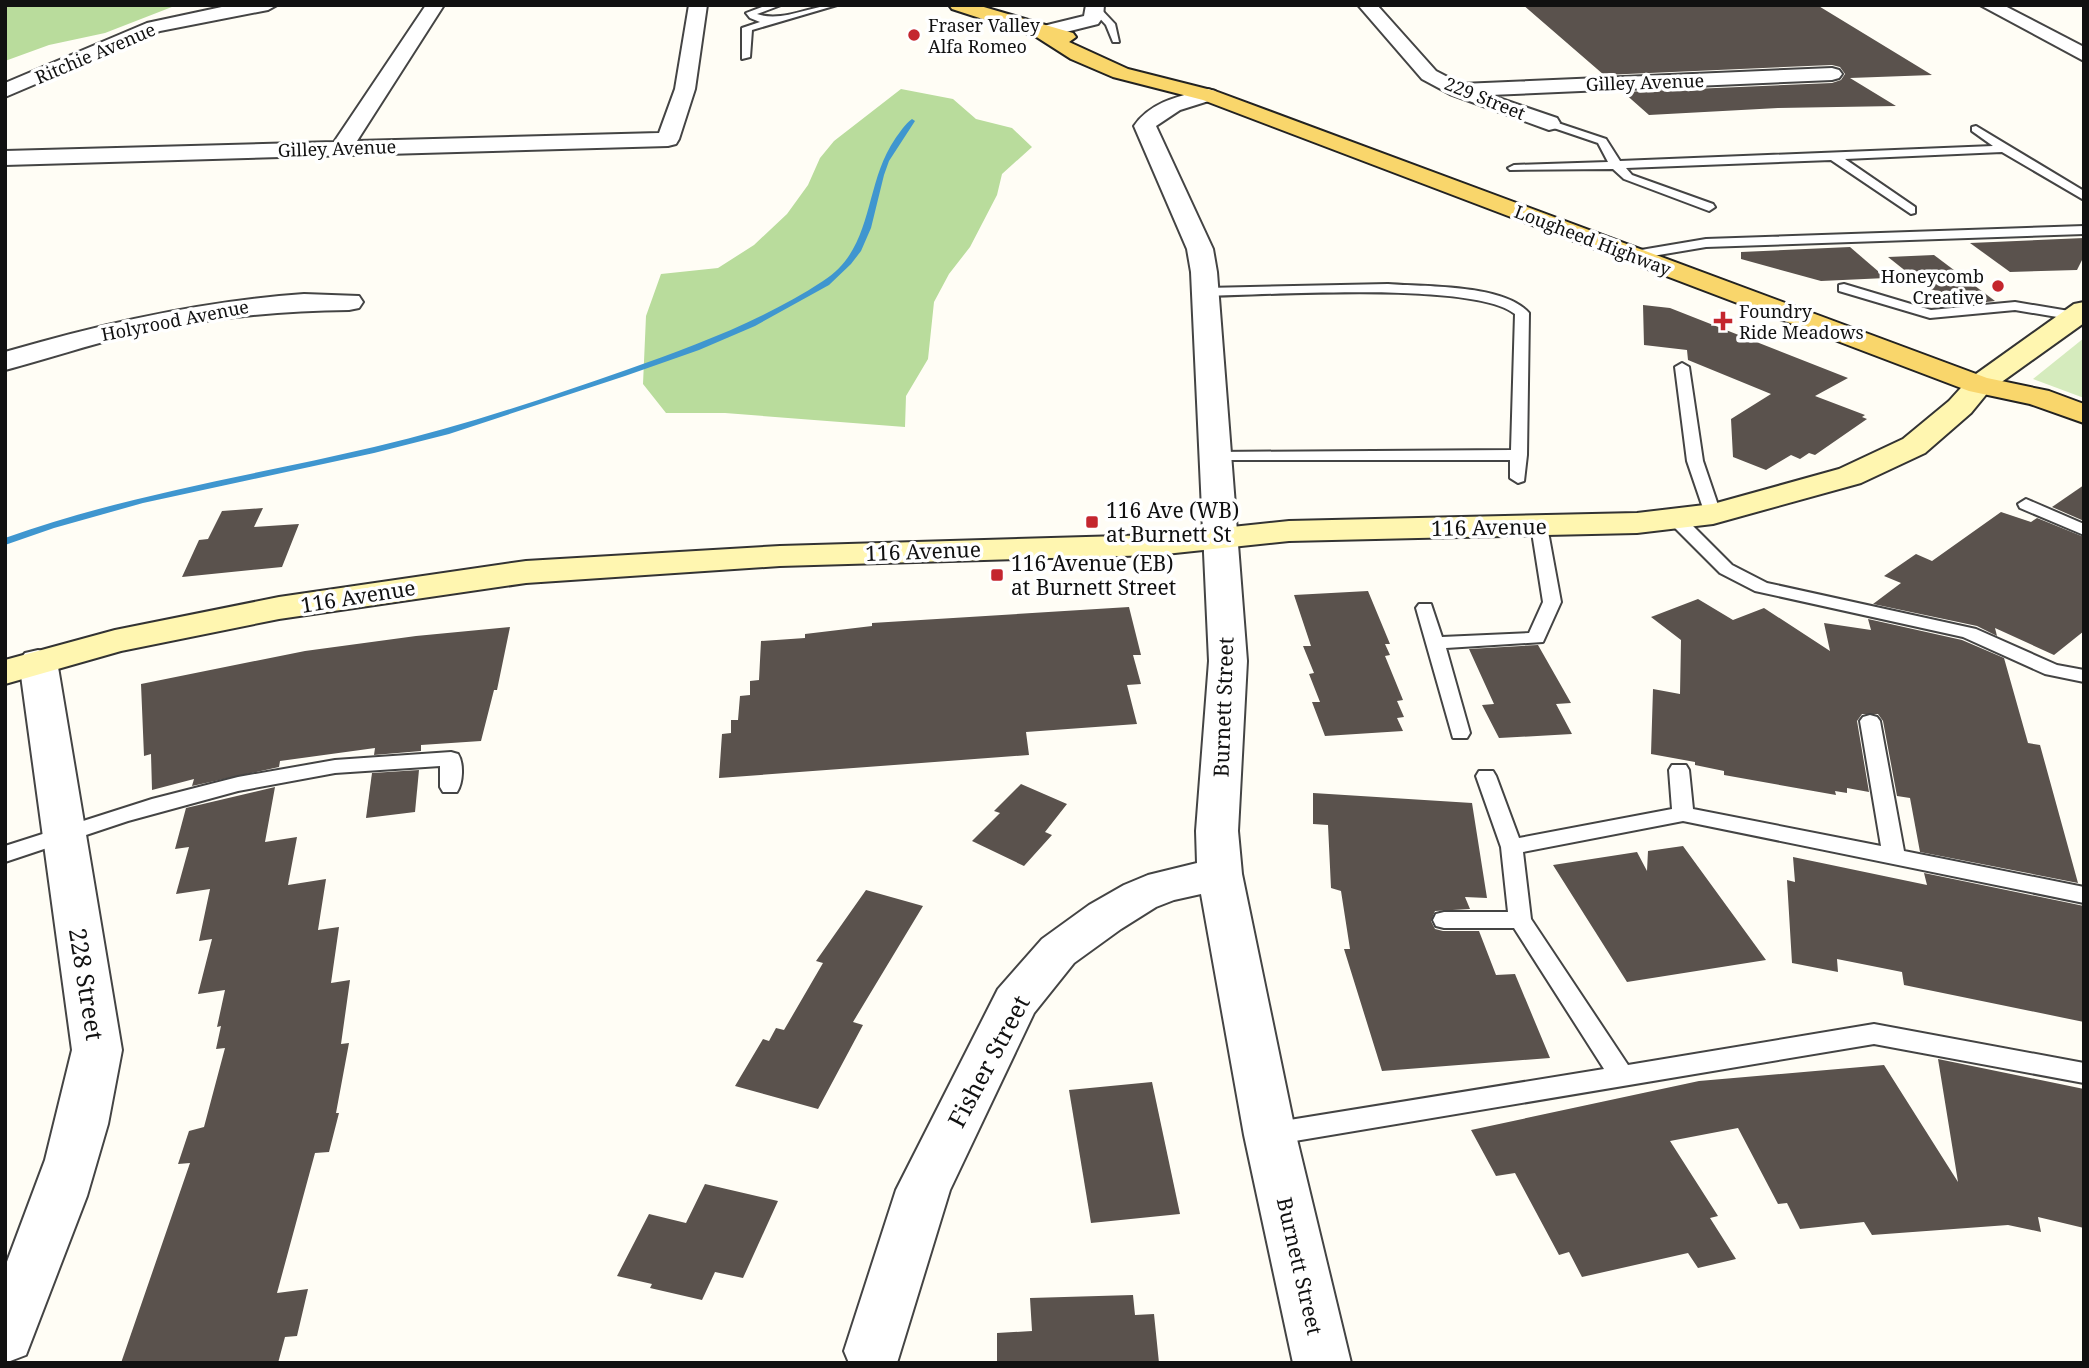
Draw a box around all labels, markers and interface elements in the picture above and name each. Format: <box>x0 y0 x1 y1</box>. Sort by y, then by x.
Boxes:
place label: Fraser Valley Alfa Romeo <box>928 13 1041 58</box>
street label: Ritchie Avenue <box>31 17 159 89</box>
marker: Fraser Valley Alfa Romeo <box>906 27 922 43</box>
street label: Gilley Avenue <box>1585 68 1705 96</box>
street label: 229 Street <box>1441 71 1529 125</box>
street label: Gilley Avenue <box>277 134 397 162</box>
street label: Lougheed Highway <box>1511 199 1675 281</box>
place label: Honeycomb Creative <box>1881 264 1984 309</box>
marker: Honeycomb Creative <box>1990 278 2006 294</box>
street label: Holyrood Avenue <box>99 294 251 346</box>
place label: Foundry Ride Meadows <box>1739 299 1864 344</box>
marker: Foundry Ride Meadows <box>1713 311 1733 331</box>
place label: 116 Ave (WB) at Burnett St <box>1106 496 1239 548</box>
street label: 116 Avenue <box>1431 512 1547 542</box>
marker: 116 Ave (WB) at Burnett St <box>1084 514 1100 530</box>
street label: 116 Avenue <box>865 535 981 567</box>
place label: 116 Avenue (EB) at Burnett Street <box>1011 549 1176 601</box>
marker: 116 Avenue (EB) at Burnett Street <box>989 567 1005 583</box>
street label: 116 Avenue <box>299 573 417 619</box>
street label: Burnett Street <box>1207 636 1239 778</box>
street label: 228 Street <box>62 925 112 1043</box>
street label: Fisher Street <box>939 989 1037 1133</box>
street label: Burnett Street <box>1271 1194 1329 1338</box>

